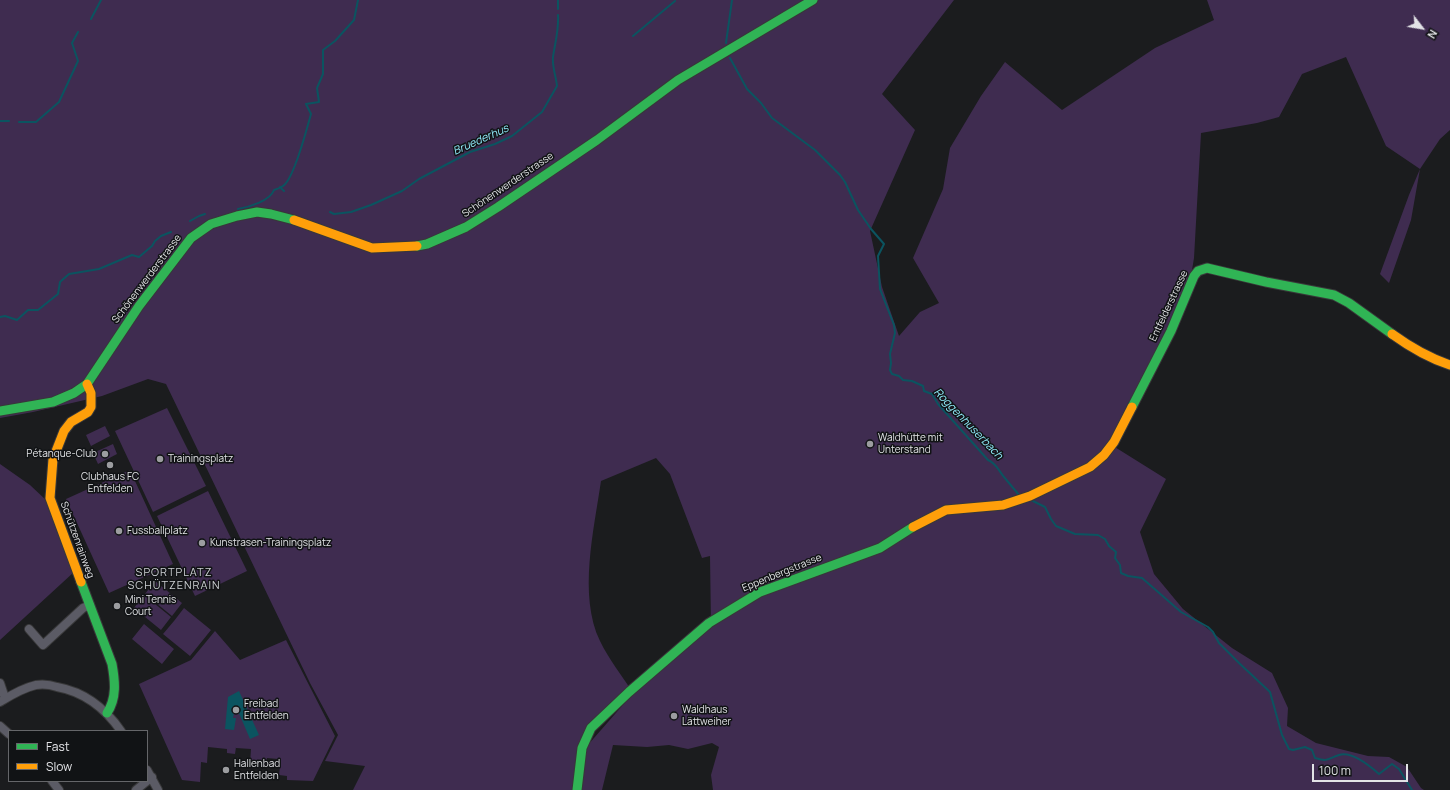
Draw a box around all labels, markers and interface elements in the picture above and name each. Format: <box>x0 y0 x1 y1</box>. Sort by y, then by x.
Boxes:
north arrow <box>1402 8 1442 48</box>
text: N <box>1424 27 1441 42</box>
water label: Bruederhus <box>451 122 511 158</box>
street label: Schönenwerderstrasse <box>460 150 556 220</box>
street label: Schönenwerderstrasse <box>110 232 184 326</box>
street label: Entfelderstrasse <box>1147 269 1191 343</box>
water label: Roggenhuserbach <box>931 386 1005 462</box>
place label: Waldhütte mit Unterstand <box>878 432 943 456</box>
marker: Waldhütte mit Unterstand <box>865 439 875 449</box>
place label: Pétanque-Club <box>26 448 97 460</box>
marker: Pétanque-Club <box>100 449 110 459</box>
place label: Trainingsplatz <box>168 453 233 465</box>
marker: Trainingsplatz <box>155 454 165 464</box>
marker: Clubhaus FC Entfelden <box>105 460 115 470</box>
place label: Clubhaus FC Entfelden <box>81 471 139 494</box>
street label: Schützenrainweg <box>58 500 96 580</box>
place label: Fussballplatz <box>127 525 188 537</box>
marker: Fussballplatz <box>114 526 124 536</box>
place label: Kunstrasen-Trainingsplatz <box>210 537 331 549</box>
marker: Kunstrasen-Trainingsplatz <box>197 538 207 548</box>
street label: Eppenbergstrasse <box>740 552 824 594</box>
district label: SPORTPLATZ SCHÜTZENRAIN <box>127 566 221 592</box>
place label: Mini Tennis Court <box>125 594 176 618</box>
marker: Mini Tennis Court <box>112 601 122 611</box>
place label: Freibad Entfelden <box>244 698 289 722</box>
place label: Waldhaus Lättweiher <box>682 704 731 728</box>
marker: Freibad Entfelden <box>231 705 241 715</box>
marker: Waldhaus Lättweiher <box>669 711 679 721</box>
legend <box>8 730 148 782</box>
text: Fast <box>46 738 70 755</box>
scale bar <box>1314 756 1410 782</box>
text: Slow <box>46 758 72 775</box>
place label: Hallenbad Entfelden <box>234 758 280 782</box>
text: 100 m <box>1319 762 1351 779</box>
marker: Hallenbad Entfelden <box>221 765 231 775</box>

